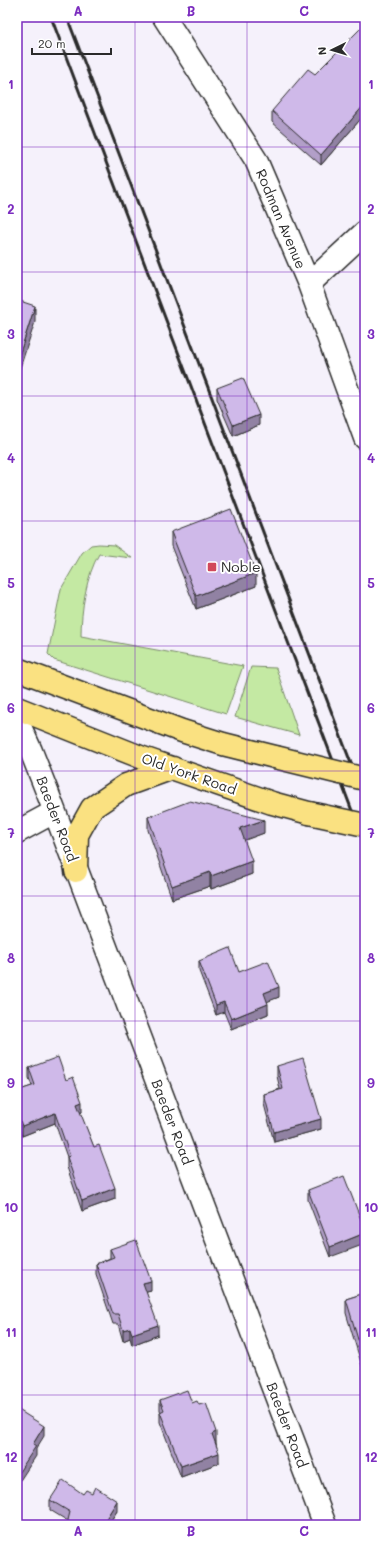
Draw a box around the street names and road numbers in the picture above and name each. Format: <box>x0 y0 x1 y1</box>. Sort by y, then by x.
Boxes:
street label: Rodman Avenue <box>252 166 311 272</box>
street label: Old York Road <box>139 748 239 799</box>
street label: Baeder Road <box>32 773 83 864</box>
street label: Baeder Road <box>147 1076 198 1167</box>
street label: Baeder Road <box>262 1379 313 1470</box>

